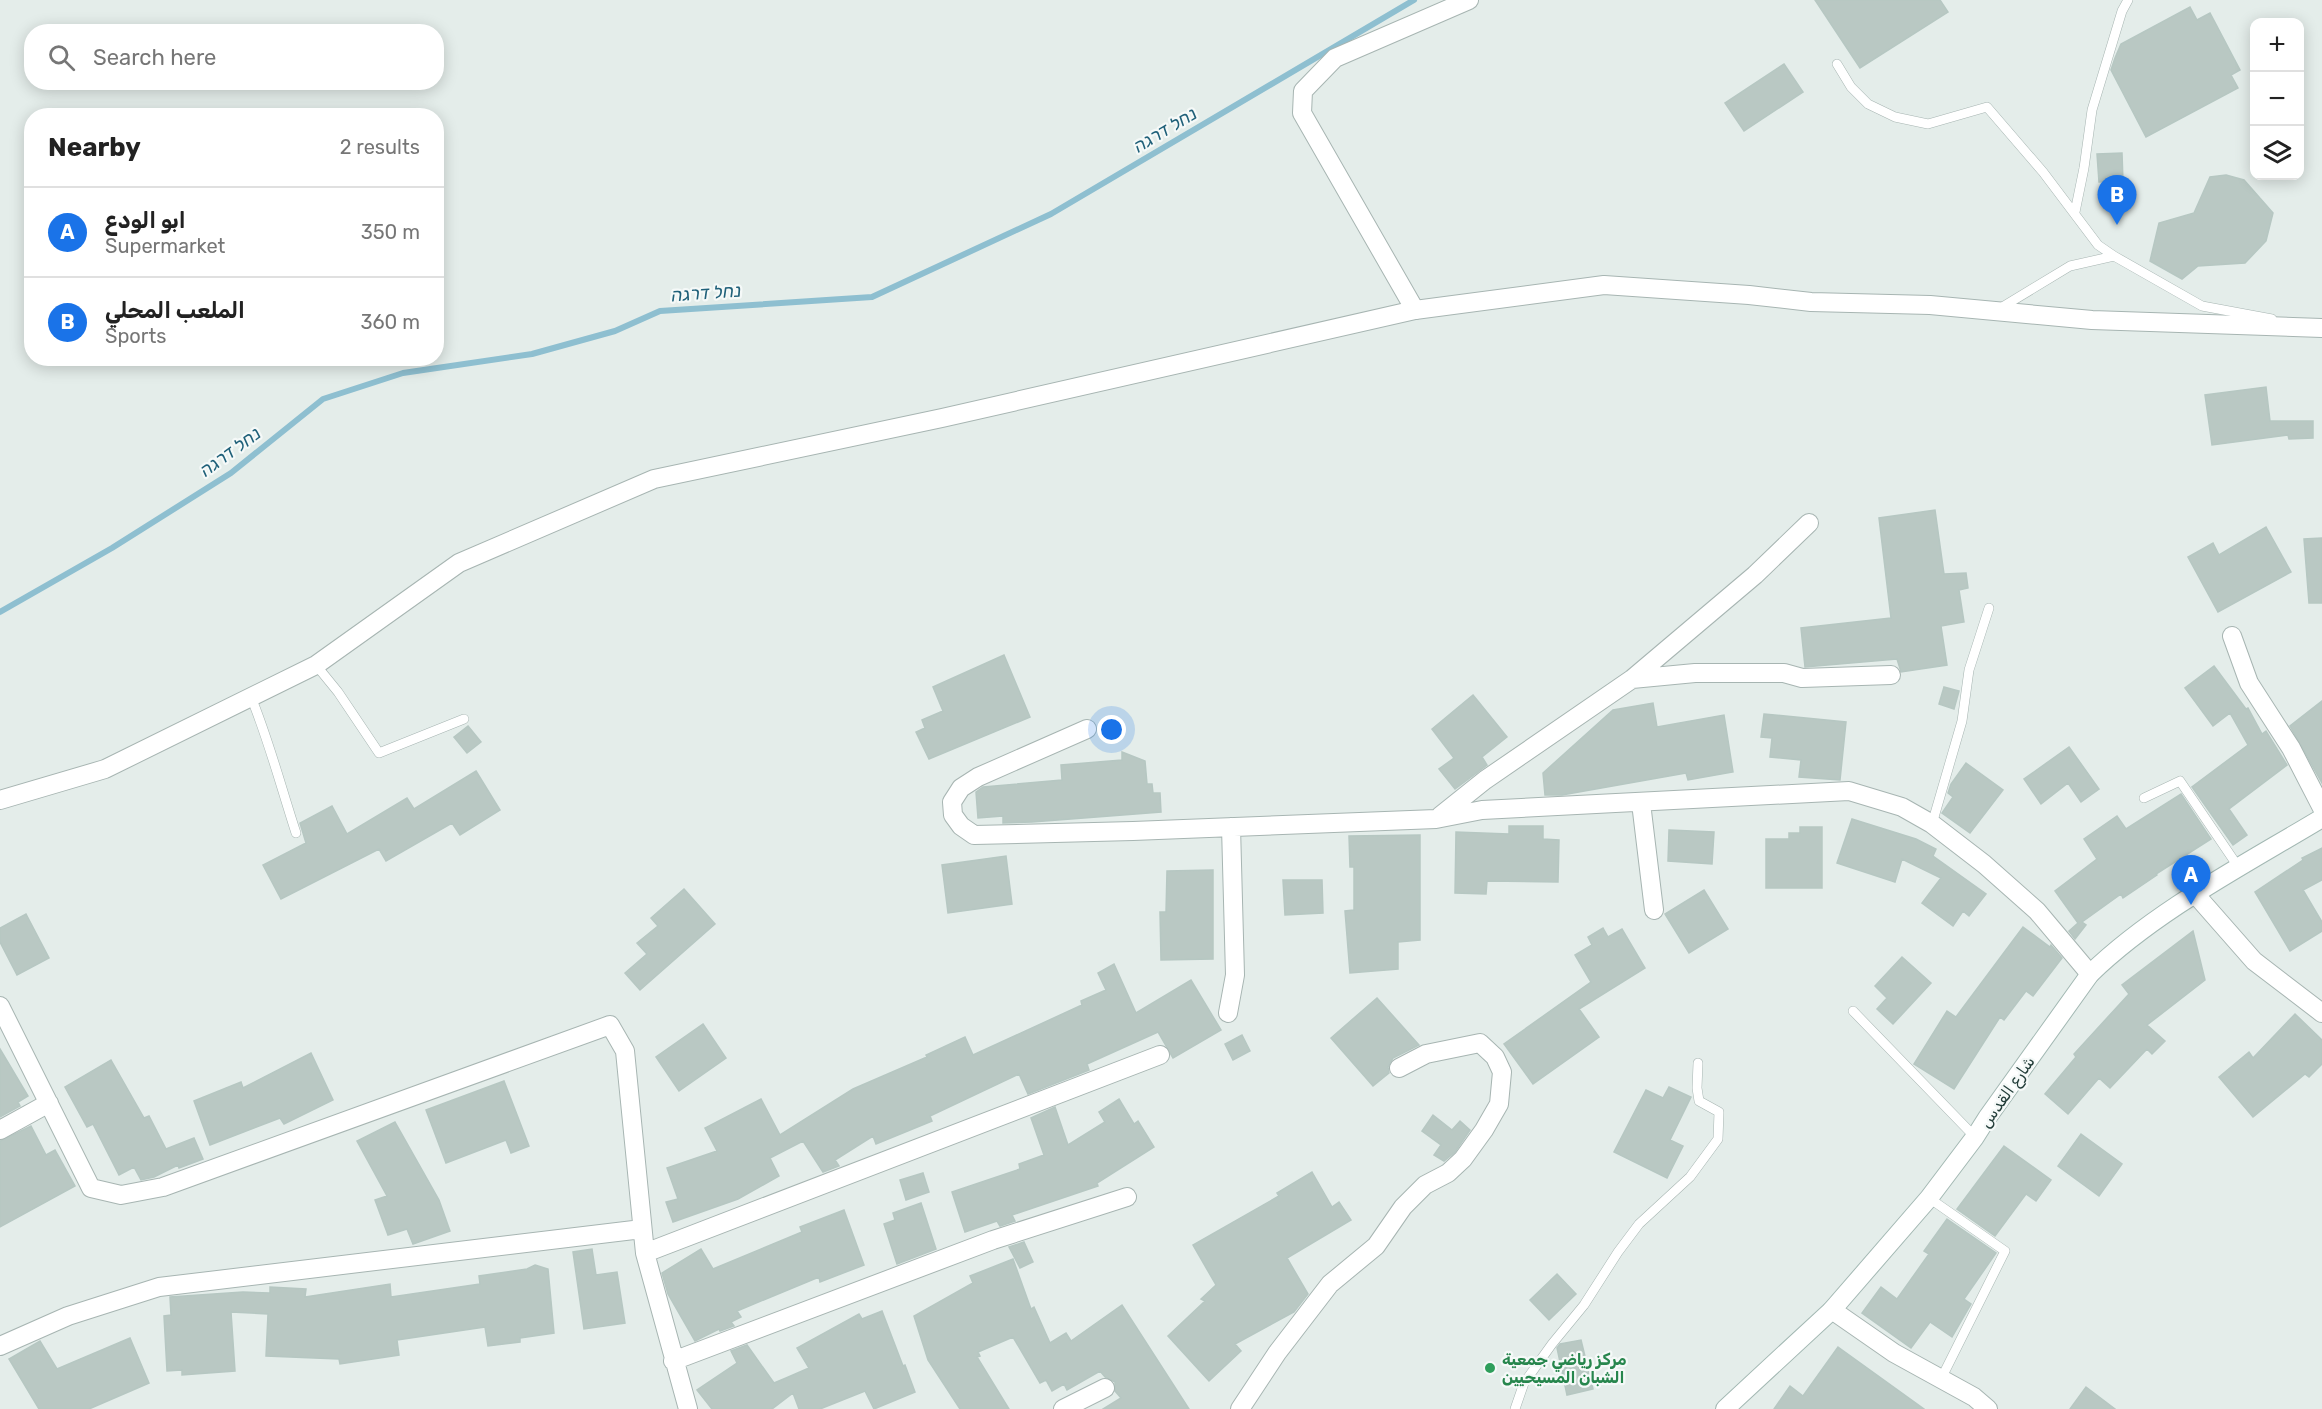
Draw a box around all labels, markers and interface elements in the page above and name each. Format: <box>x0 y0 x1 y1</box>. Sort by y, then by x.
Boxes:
map controls <box>2250 18 2304 180</box>
button: + <box>2250 18 2304 72</box>
search box <box>24 24 444 90</box>
icon: search <box>45 41 78 74</box>
text: Search here <box>93 44 216 71</box>
button: − <box>2250 72 2304 126</box>
water label: נחל דרגה <box>1129 103 1201 157</box>
button: layers <box>2250 126 2304 180</box>
text: Nearby <box>48 132 141 163</box>
text: 2 results <box>340 135 420 159</box>
pin: B <box>2098 176 2136 225</box>
text: ابو الودع <box>105 207 186 234</box>
text: A <box>60 220 75 244</box>
text: 350 m <box>361 220 420 244</box>
text: Supermarket <box>105 234 225 258</box>
water label: נחל דרגה <box>670 280 742 306</box>
text: الملعب المحلي <box>105 297 245 324</box>
text: B <box>60 310 75 334</box>
text: 360 m <box>361 310 420 334</box>
text: Sports <box>105 324 166 348</box>
water label: נחל דרגה <box>195 423 265 481</box>
your location <box>1097 715 1126 744</box>
pin: A <box>2172 856 2210 905</box>
street label: شارع القدس <box>1975 1053 2040 1133</box>
place label: مركز رياضي جمعية الشبان المسيحيين <box>1502 1350 1627 1387</box>
marker: مركز رياضي جمعية الشبان المسيحيين <box>1483 1361 1497 1375</box>

